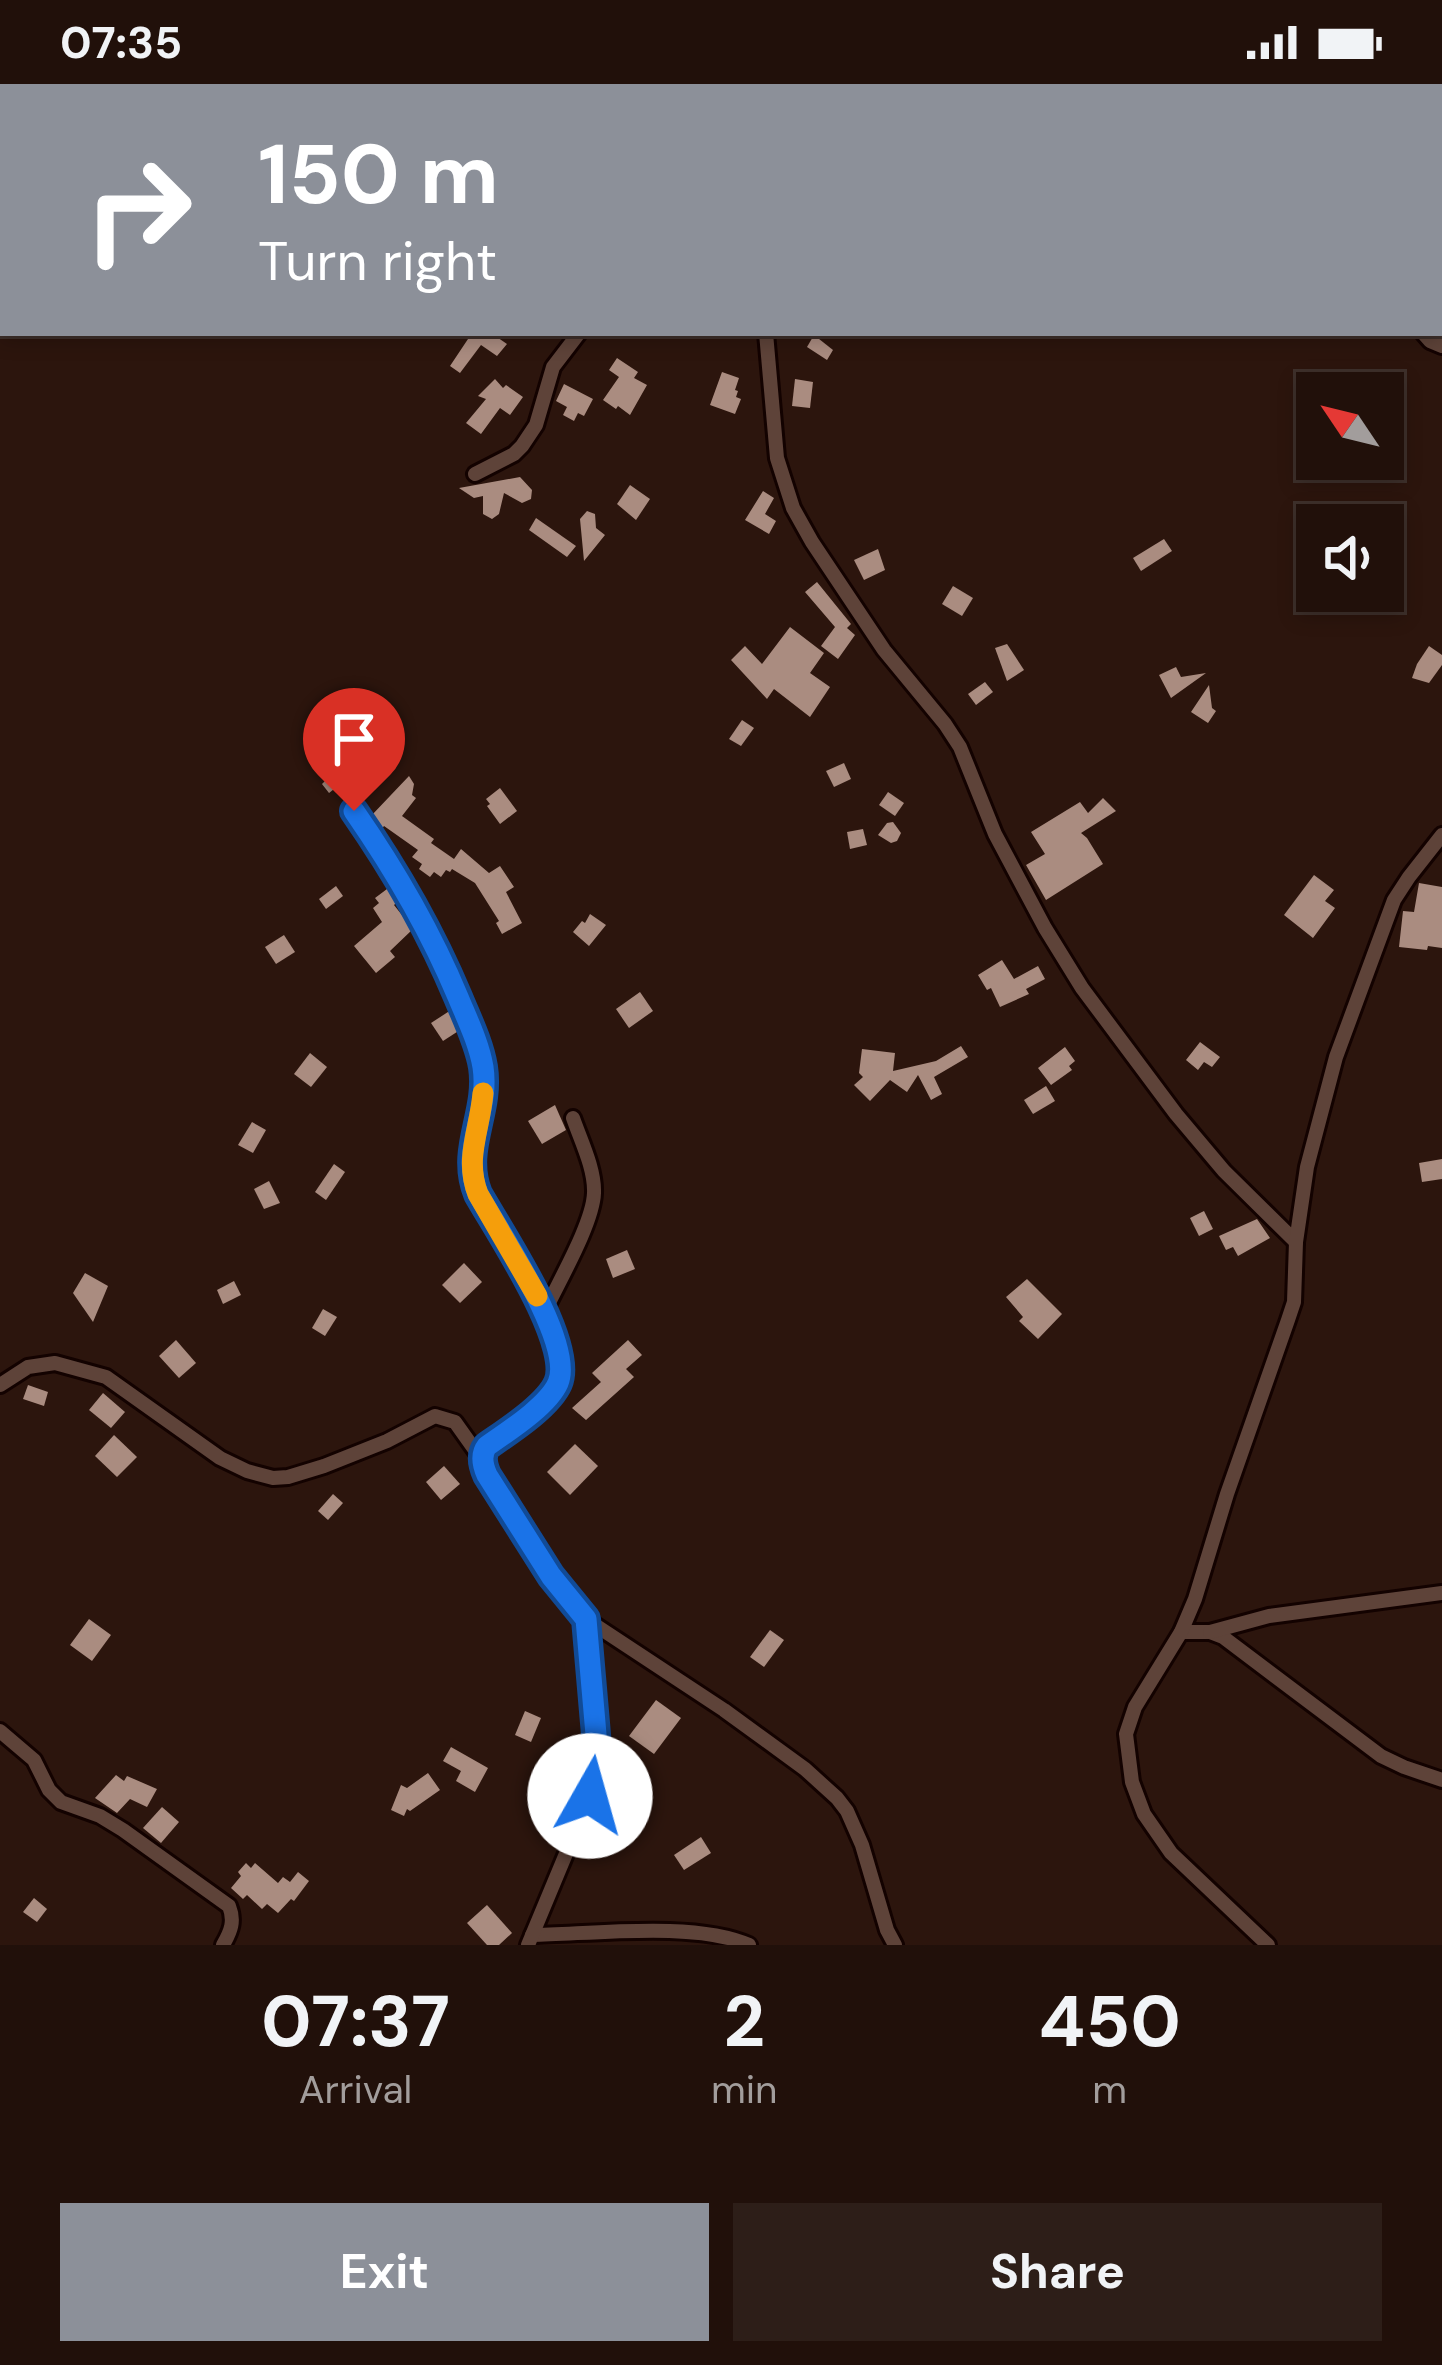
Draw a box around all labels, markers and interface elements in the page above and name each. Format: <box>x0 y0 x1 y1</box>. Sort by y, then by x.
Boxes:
text: 07:35 <box>60 13 182 72</box>
text: 150 m <box>258 120 499 229</box>
icon: right <box>60 132 216 288</box>
text: Turn right <box>258 226 497 297</box>
north arrow <box>1296 372 1404 480</box>
map controls <box>1296 372 1404 612</box>
button: sound <box>1296 504 1404 612</box>
pin <box>303 688 405 811</box>
icon: arrive <box>321 706 387 772</box>
position arrow <box>527 1733 653 1859</box>
text: 07:37 <box>261 1975 450 2068</box>
text: 2 <box>723 1975 765 2068</box>
text: 450 <box>1039 1975 1181 2068</box>
text: Arrival <box>299 2064 412 2115</box>
text: min <box>711 2064 777 2115</box>
text: m <box>1092 2064 1127 2115</box>
button: Exit <box>60 2203 709 2341</box>
button: Share <box>733 2203 1382 2341</box>

